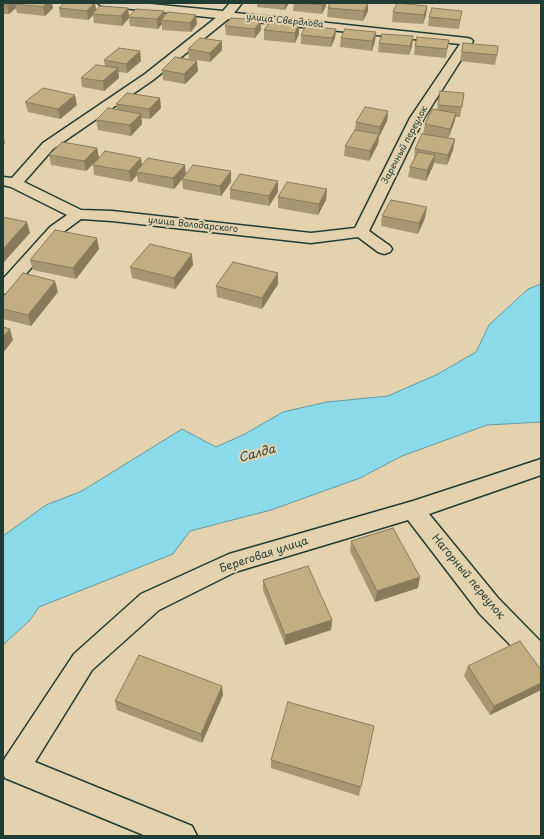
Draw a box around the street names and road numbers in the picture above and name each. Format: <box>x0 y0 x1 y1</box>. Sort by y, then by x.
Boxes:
street label: улица Свердлова <box>246 12 324 30</box>
street label: Заречный переулок <box>380 104 430 186</box>
street label: улица Володарского <box>147 215 239 235</box>
street label: Нагорный переулок <box>429 532 507 622</box>
street label: Береговая улица <box>218 534 310 576</box>

